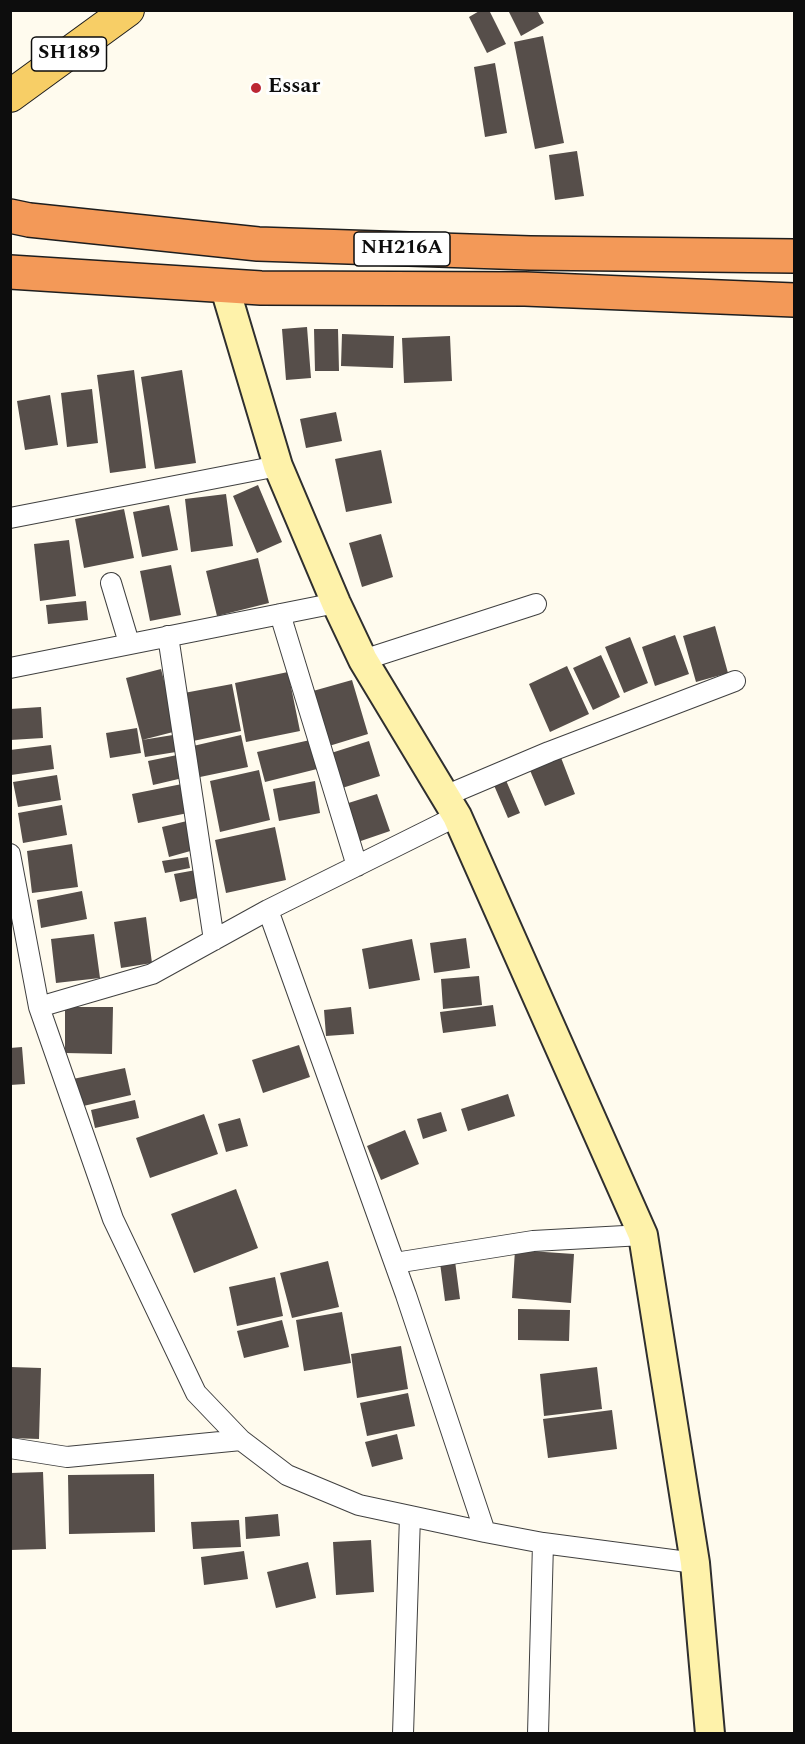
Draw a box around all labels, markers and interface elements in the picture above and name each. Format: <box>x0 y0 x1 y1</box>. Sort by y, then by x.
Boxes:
road number: SH189 <box>32 37 106 71</box>
place label: Essar <box>268 75 320 101</box>
marker: Essar <box>249 81 263 95</box>
road number: NH216A <box>354 232 450 266</box>

